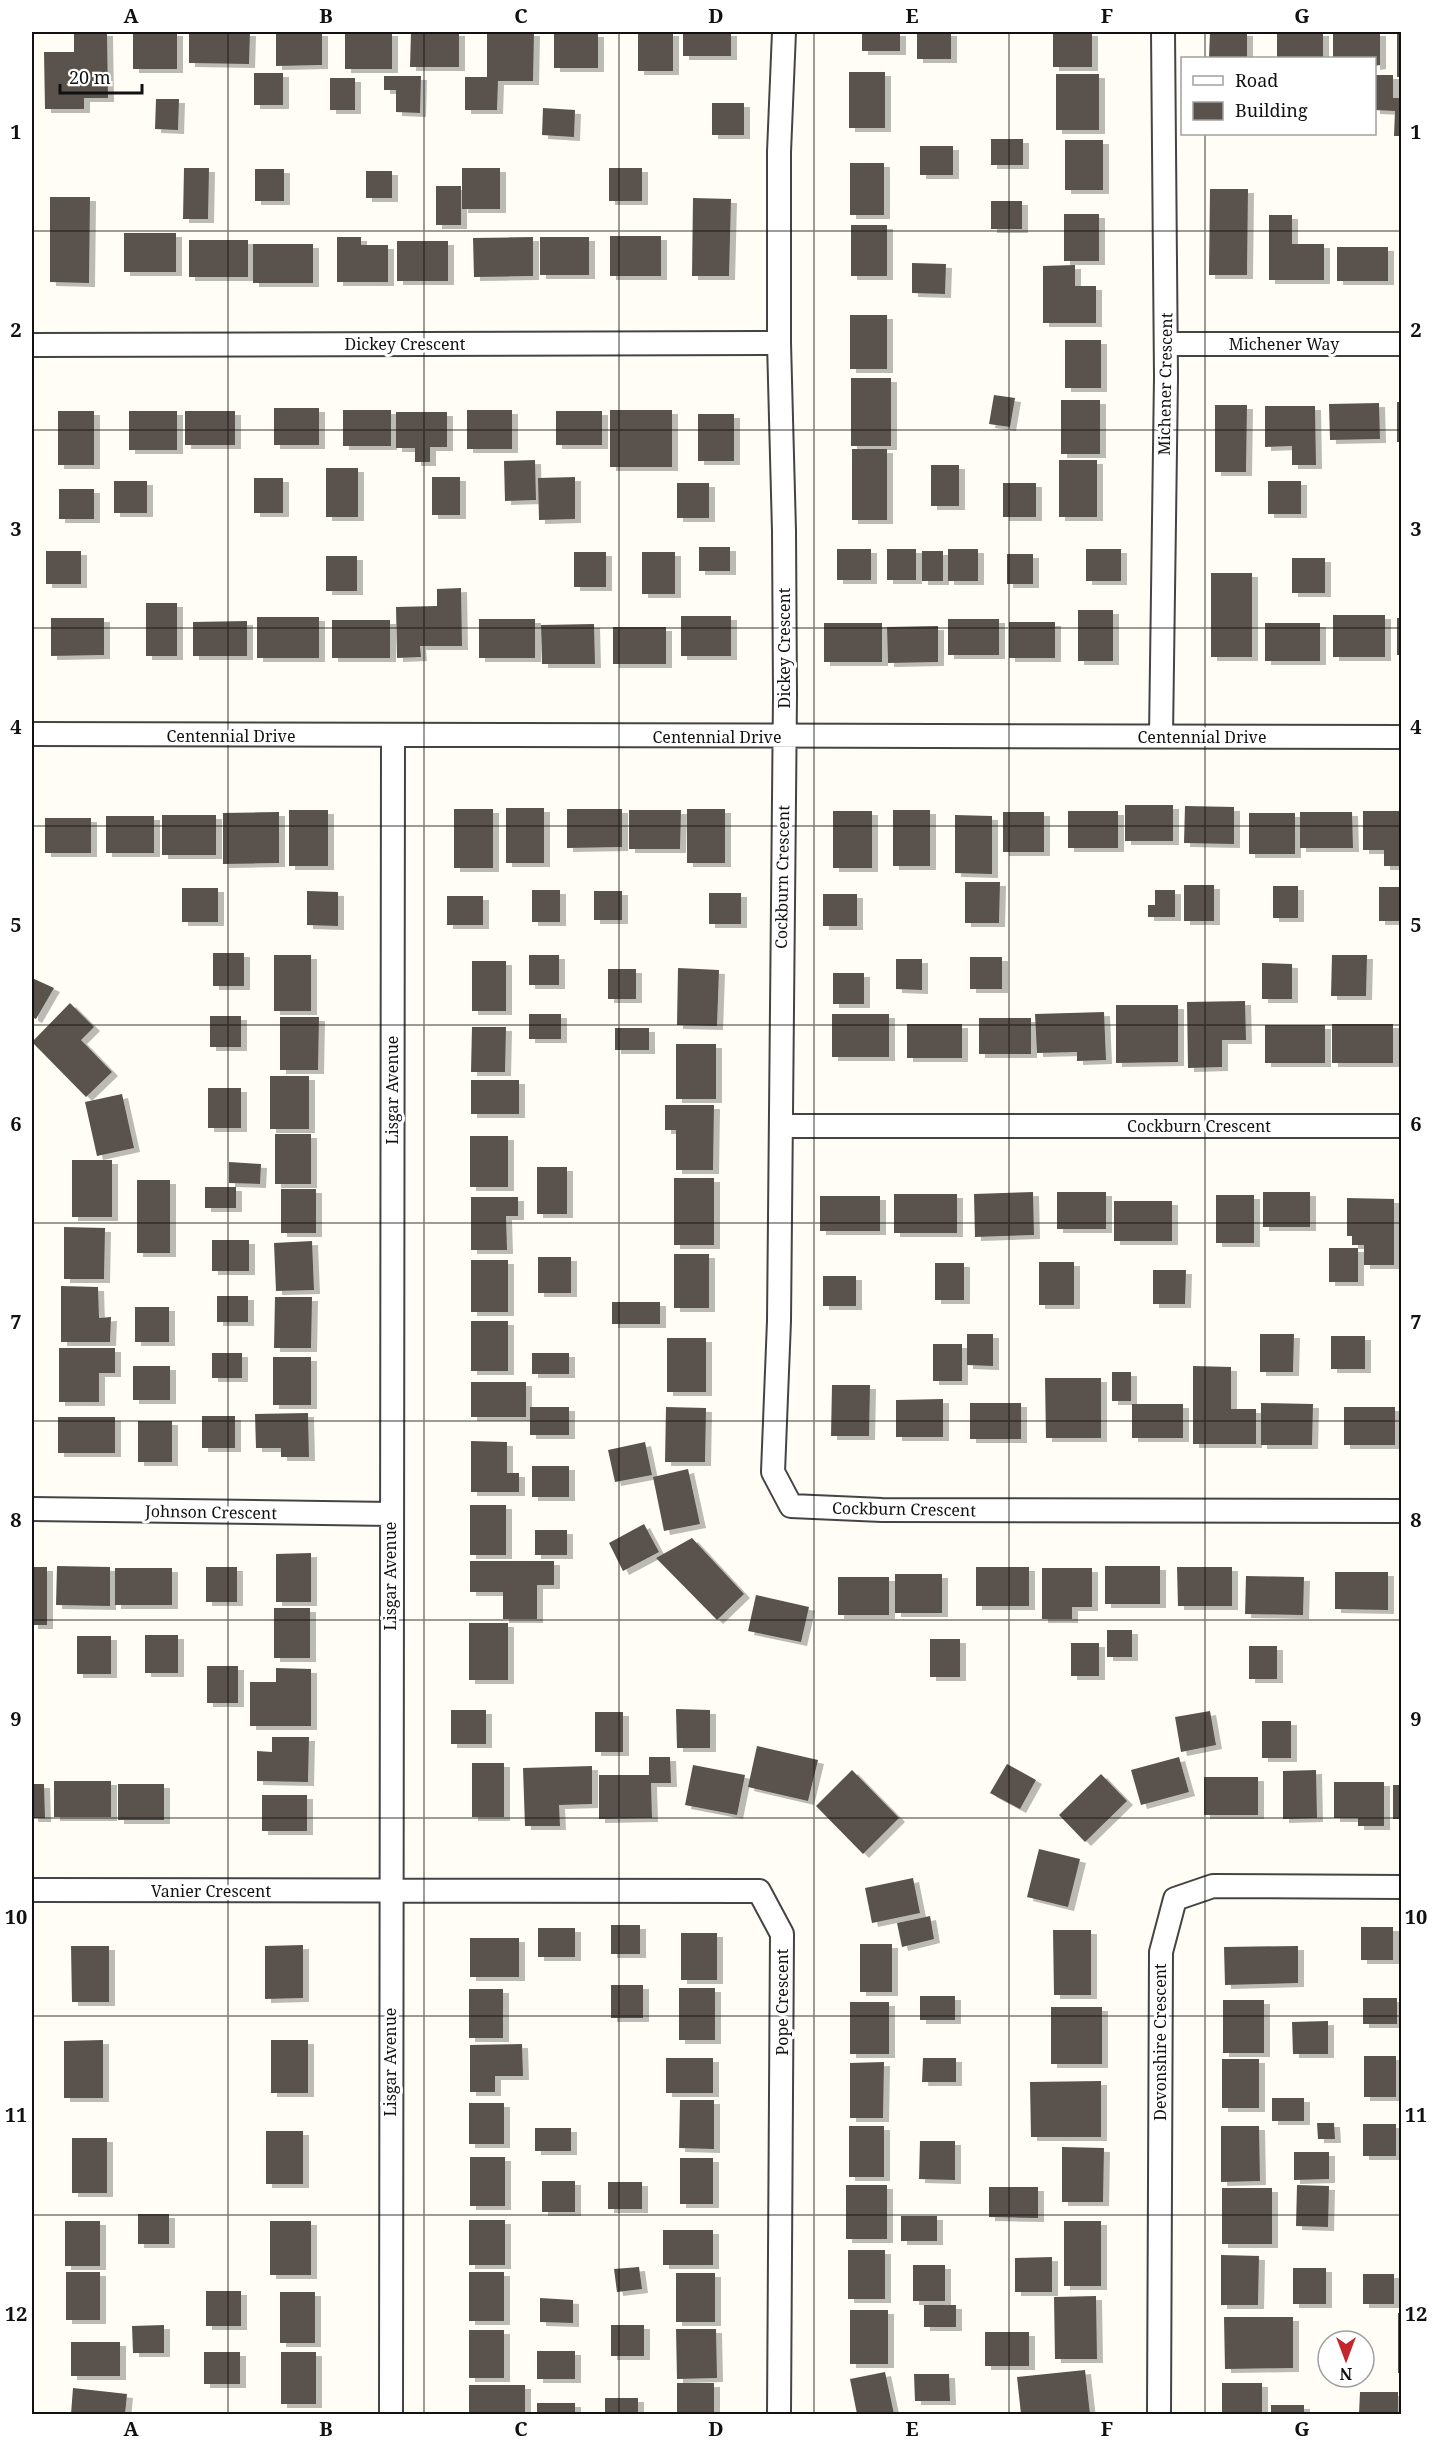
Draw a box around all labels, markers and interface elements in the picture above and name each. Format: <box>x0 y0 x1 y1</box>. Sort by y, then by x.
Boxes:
text: A <box>123 2 139 29</box>
text: B <box>319 2 333 29</box>
text: C <box>514 2 528 29</box>
text: D <box>708 2 724 29</box>
text: E <box>905 2 919 29</box>
text: F <box>1101 2 1113 29</box>
text: G <box>1294 2 1310 29</box>
scale bar <box>60 57 142 95</box>
legend <box>1181 57 1376 135</box>
text: 20 m <box>69 65 111 89</box>
text: Road <box>1235 68 1278 92</box>
text: Building <box>1235 98 1308 122</box>
text: 1 <box>10 118 22 145</box>
text: 1 <box>1410 118 1422 145</box>
street label: Michener Crescent <box>1153 312 1177 456</box>
text: 2 <box>10 316 22 343</box>
text: 2 <box>1410 316 1422 343</box>
street label: Dickey Crescent <box>345 333 466 355</box>
street label: Michener Way <box>1229 333 1340 355</box>
text: 3 <box>10 515 22 542</box>
text: 3 <box>1410 515 1422 542</box>
street label: Dickey Crescent <box>773 587 795 708</box>
text: 4 <box>10 713 22 740</box>
text: 4 <box>1410 713 1422 740</box>
street label: Centennial Drive <box>167 725 295 747</box>
street label: Centennial Drive <box>653 726 781 748</box>
street label: Centennial Drive <box>1138 726 1266 748</box>
street label: Cockburn Crescent <box>770 805 794 949</box>
text: 5 <box>10 911 22 938</box>
text: 5 <box>1410 911 1422 938</box>
street label: Lisgar Avenue <box>381 1036 403 1144</box>
text: 6 <box>10 1110 22 1137</box>
text: 6 <box>1410 1110 1422 1137</box>
street label: Cockburn Crescent <box>1127 1115 1271 1137</box>
text: 7 <box>10 1308 22 1335</box>
text: 7 <box>1410 1308 1422 1335</box>
street label: Cockburn Crescent <box>832 1497 976 1521</box>
street label: Johnson Crescent <box>144 1500 277 1524</box>
text: 8 <box>10 1506 22 1533</box>
text: 8 <box>1410 1506 1422 1533</box>
street label: Lisgar Avenue <box>379 1522 401 1630</box>
text: 9 <box>10 1705 22 1732</box>
text: 9 <box>1410 1705 1422 1732</box>
street label: Vanier Crescent <box>151 1880 271 1902</box>
text: 10 <box>5 1903 27 1930</box>
text: 10 <box>1405 1903 1427 1930</box>
street label: Pope Crescent <box>771 1948 793 2055</box>
street label: Devonshire Crescent <box>1149 1963 1171 2121</box>
street label: Lisgar Avenue <box>379 2008 401 2116</box>
text: 11 <box>5 2101 27 2128</box>
text: 11 <box>1405 2101 1427 2128</box>
text: 12 <box>5 2300 27 2327</box>
text: 12 <box>1405 2300 1427 2327</box>
north arrow <box>1316 2329 1376 2389</box>
text: N <box>1339 2363 1352 2385</box>
text: A <box>123 2415 139 2442</box>
text: B <box>319 2415 333 2442</box>
text: C <box>514 2415 528 2442</box>
text: D <box>708 2415 724 2442</box>
text: E <box>905 2415 919 2442</box>
text: F <box>1101 2415 1113 2442</box>
text: G <box>1294 2415 1310 2442</box>

